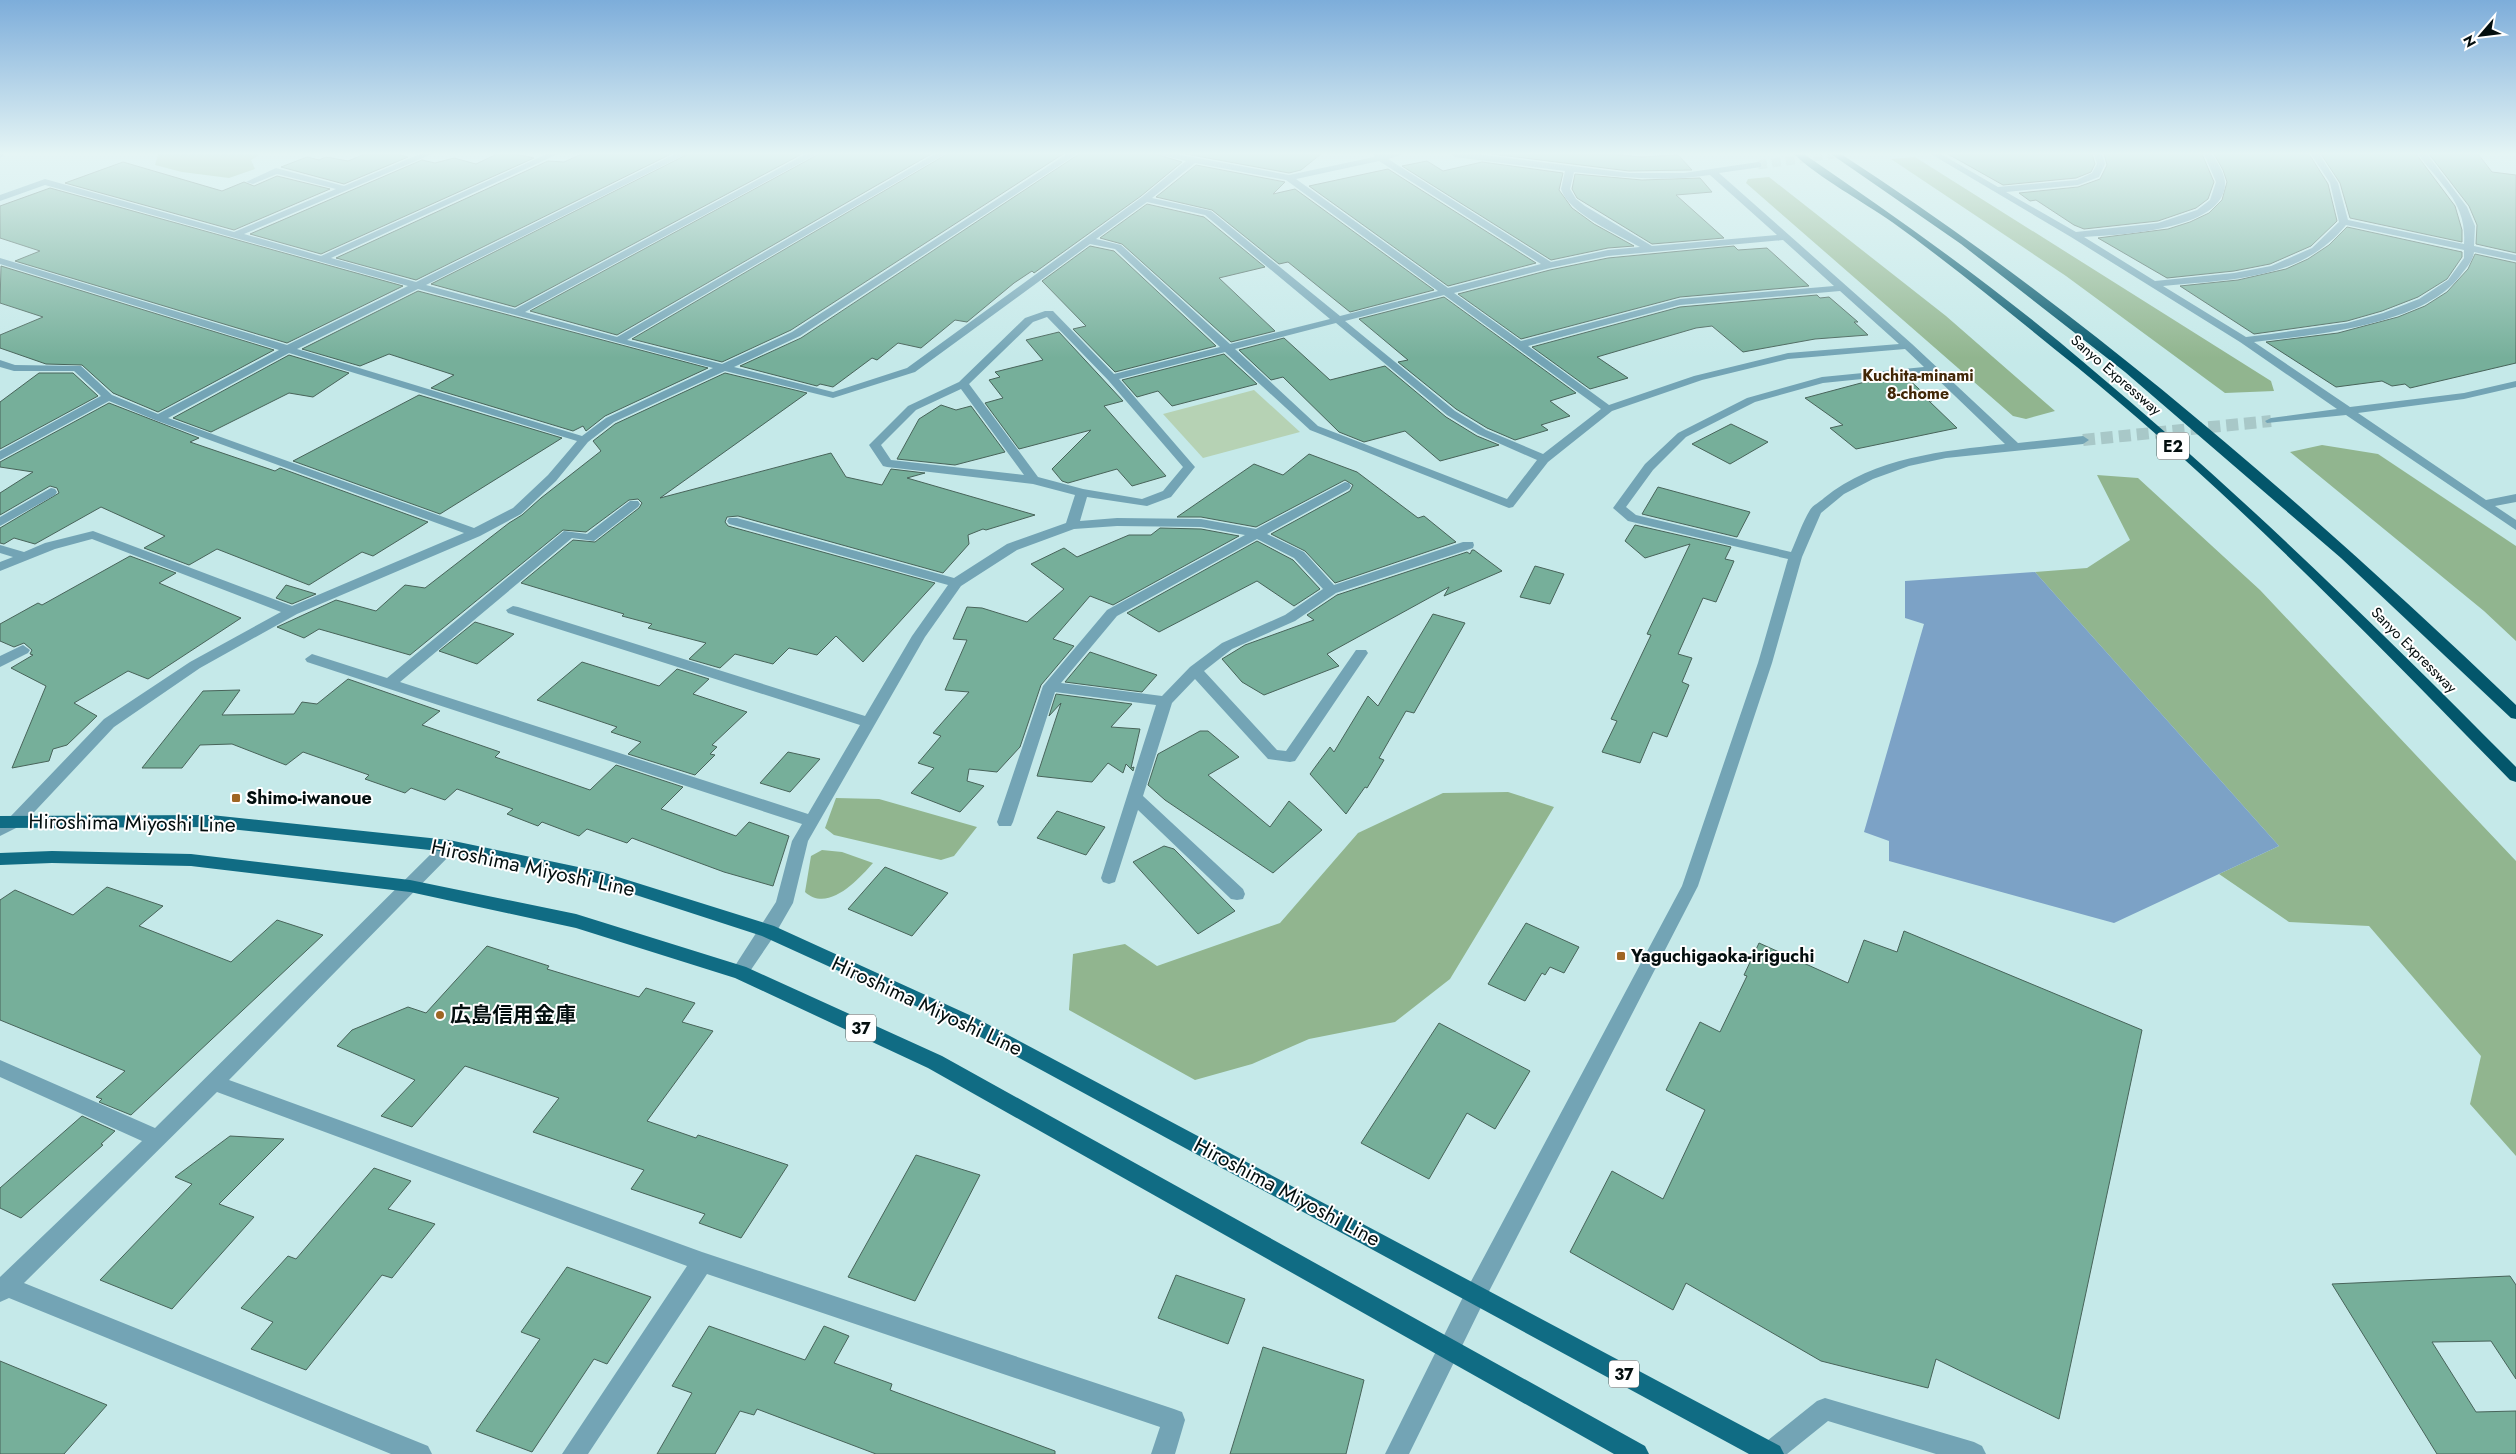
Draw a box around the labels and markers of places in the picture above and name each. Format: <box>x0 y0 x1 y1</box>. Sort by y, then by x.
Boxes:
place label: Shimo-iwanoue <box>246 785 372 811</box>
marker: Shimo-iwanoue <box>230 792 242 804</box>
place label: Yaguchigaoka-iriguchi <box>1630 943 1814 969</box>
marker: Yaguchigaoka-iriguchi <box>1615 950 1627 962</box>
place label: 広島信用金庫 <box>450 1000 576 1030</box>
marker: 広島信用金庫 <box>434 1009 446 1021</box>

